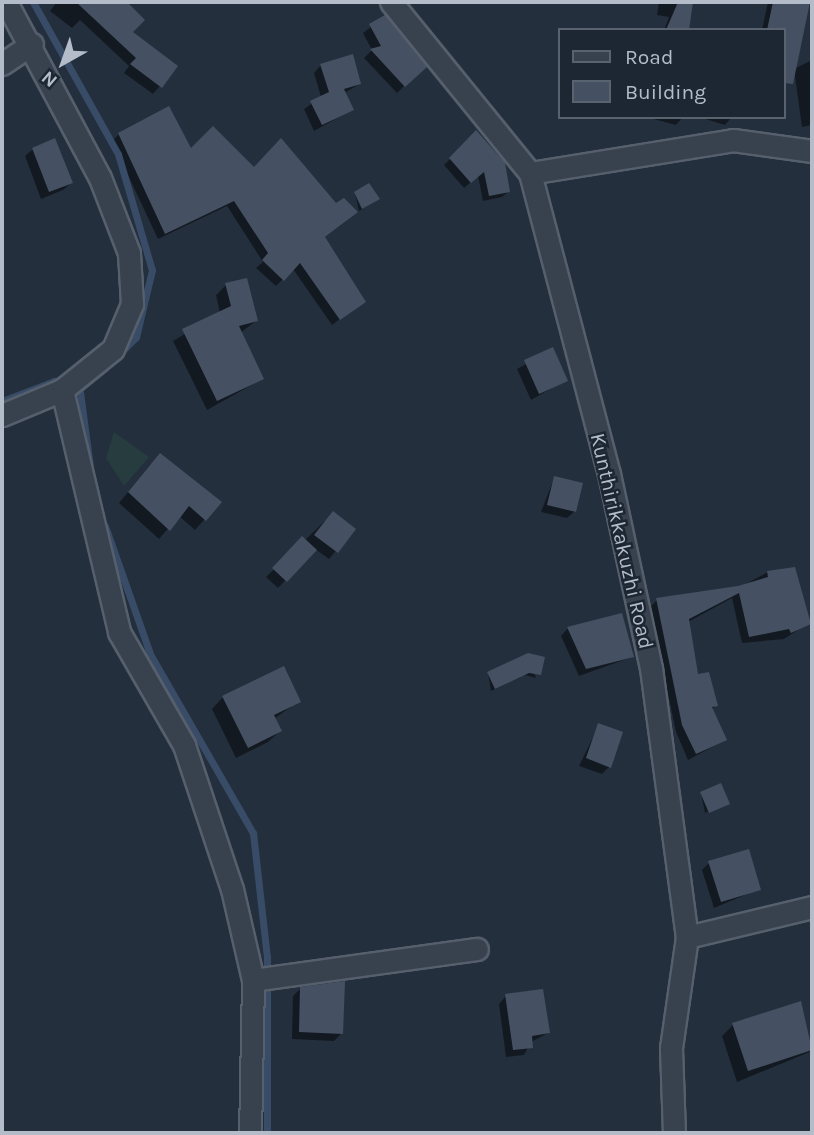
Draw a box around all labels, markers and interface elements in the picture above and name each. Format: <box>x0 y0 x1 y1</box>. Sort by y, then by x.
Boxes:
north arrow <box>28 28 98 98</box>
legend <box>558 28 786 119</box>
text: Road <box>625 45 673 69</box>
text: N <box>37 66 62 92</box>
text: Building <box>625 80 706 104</box>
street label: Kunthirikkakuzhi Road <box>585 431 659 651</box>

